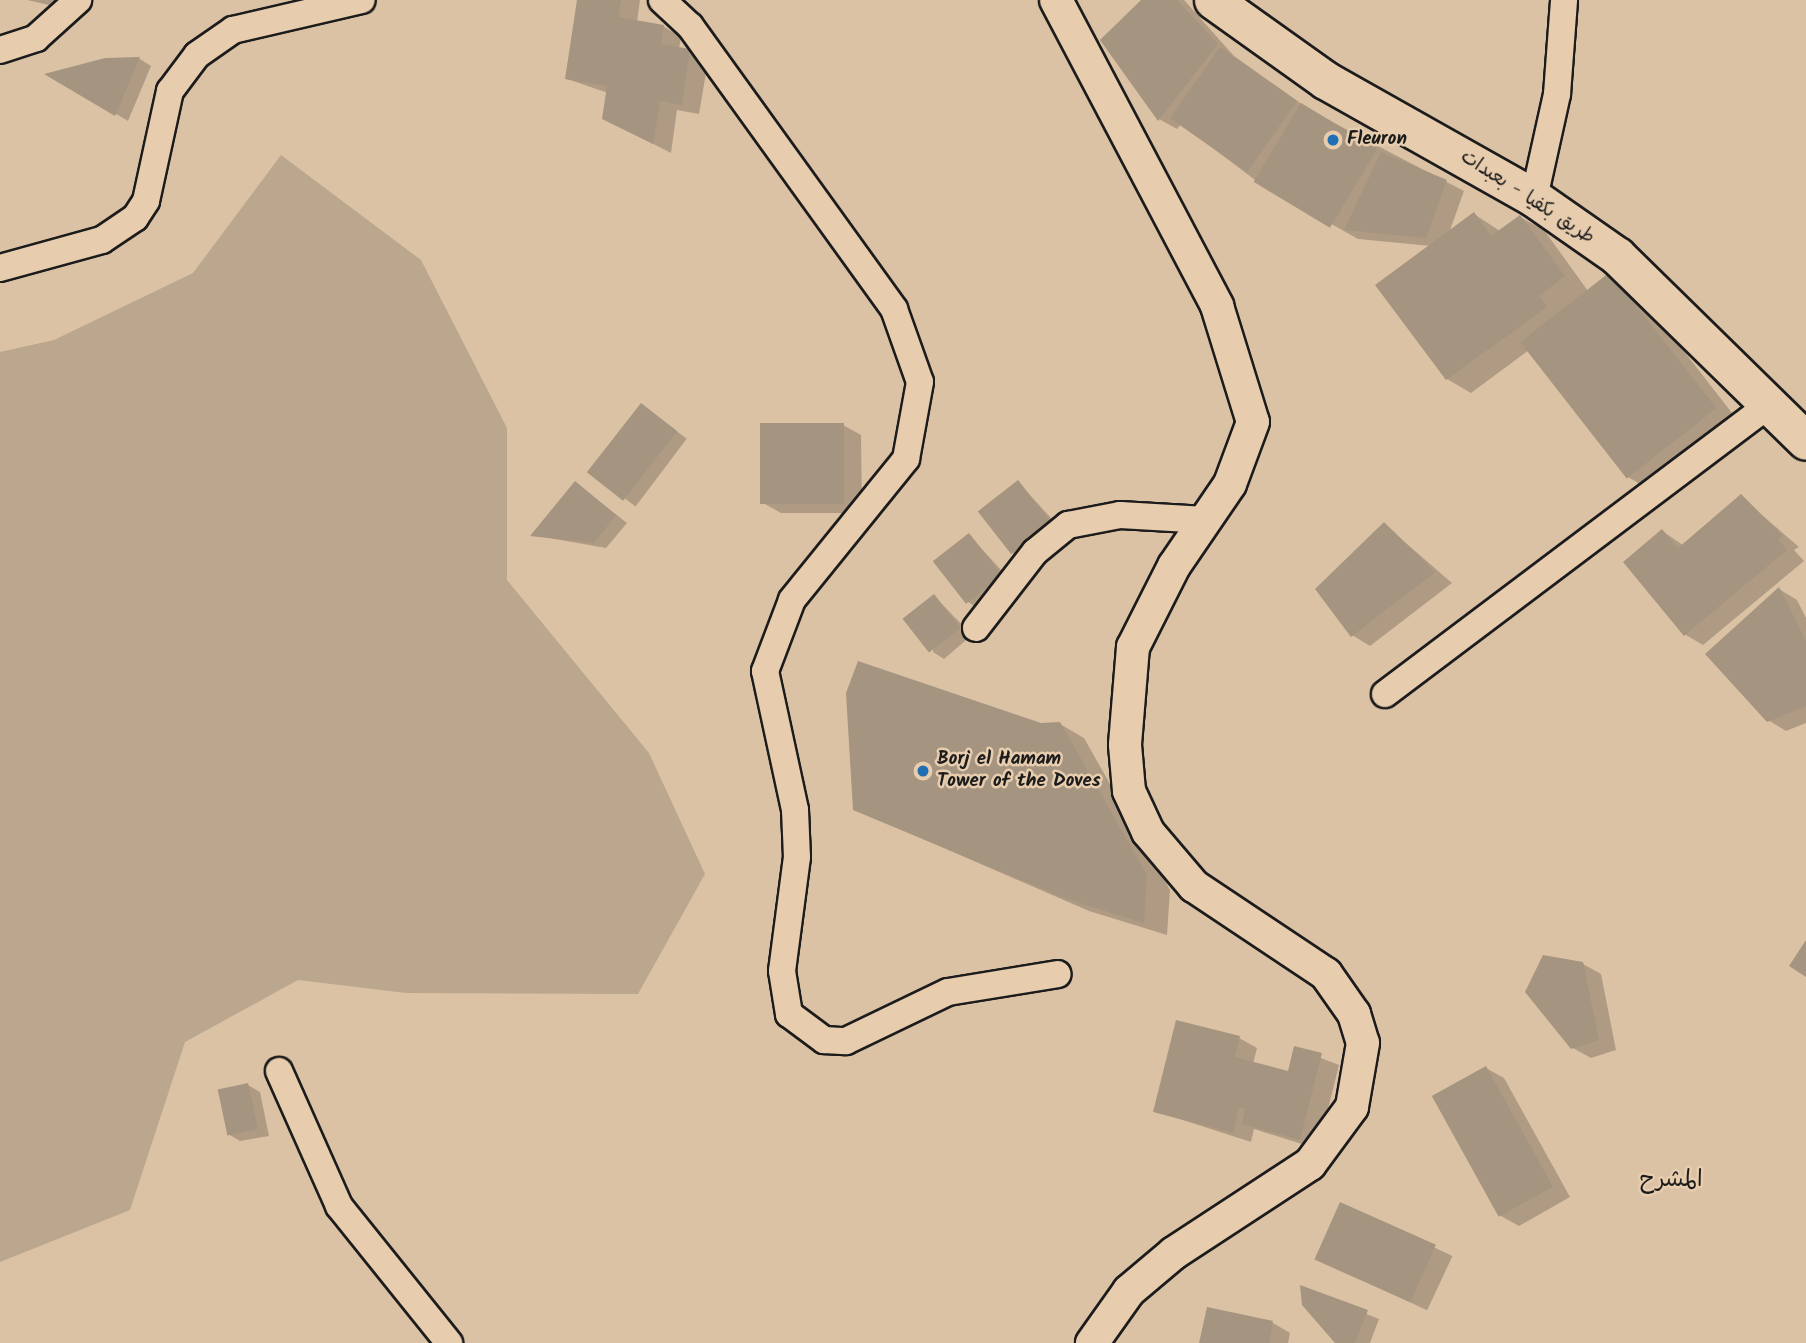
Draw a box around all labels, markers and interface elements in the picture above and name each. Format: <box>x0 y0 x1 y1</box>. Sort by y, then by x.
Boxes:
place label: Fleuron <box>1347 129 1407 151</box>
marker: Fleuron <box>1325 132 1341 148</box>
street label: طريق بكفيا - بعبدات <box>1456 146 1598 250</box>
place label: Borj el Hamam Tower of the Doves <box>937 749 1101 793</box>
marker: Borj el Hamam Tower of the Doves <box>915 763 931 779</box>
district label: المشرح <box>1639 1166 1703 1194</box>

